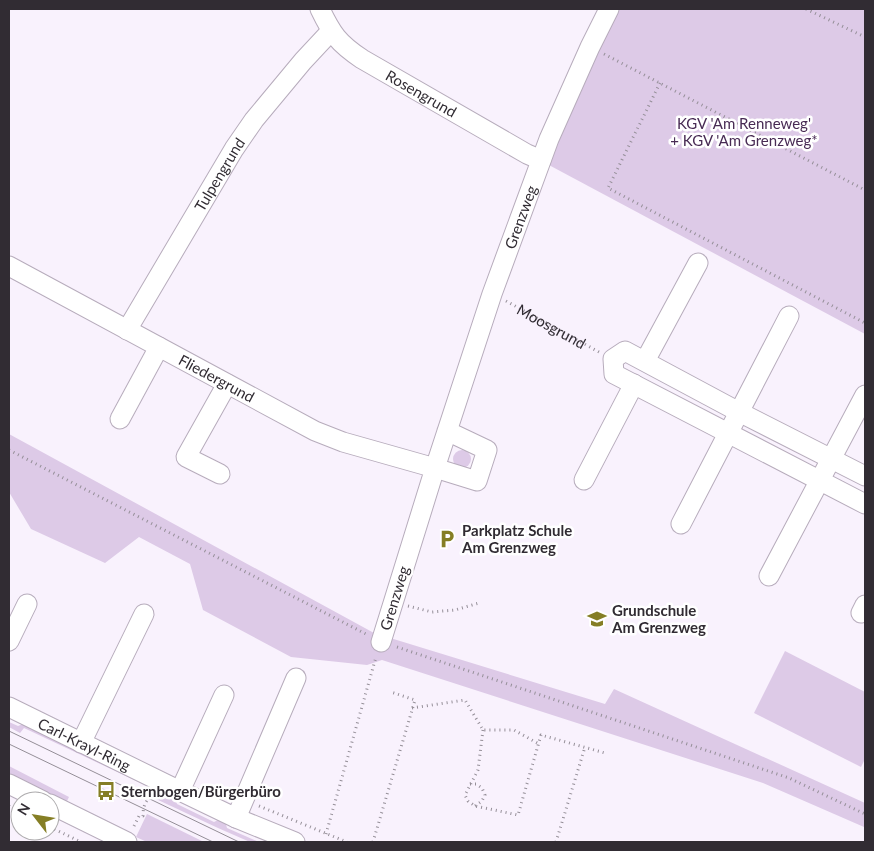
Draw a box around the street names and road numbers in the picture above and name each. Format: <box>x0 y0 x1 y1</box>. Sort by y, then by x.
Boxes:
street label: Rosengrund <box>383 66 460 121</box>
street label: Tulpengrund <box>190 134 248 214</box>
street label: Grenzweg <box>500 182 540 251</box>
street label: Moosgrund <box>514 300 589 352</box>
street label: Fliedergrund <box>176 350 258 406</box>
street label: Grenzweg <box>376 563 412 632</box>
street label: Carl-Krayl-Ring <box>35 714 134 774</box>

